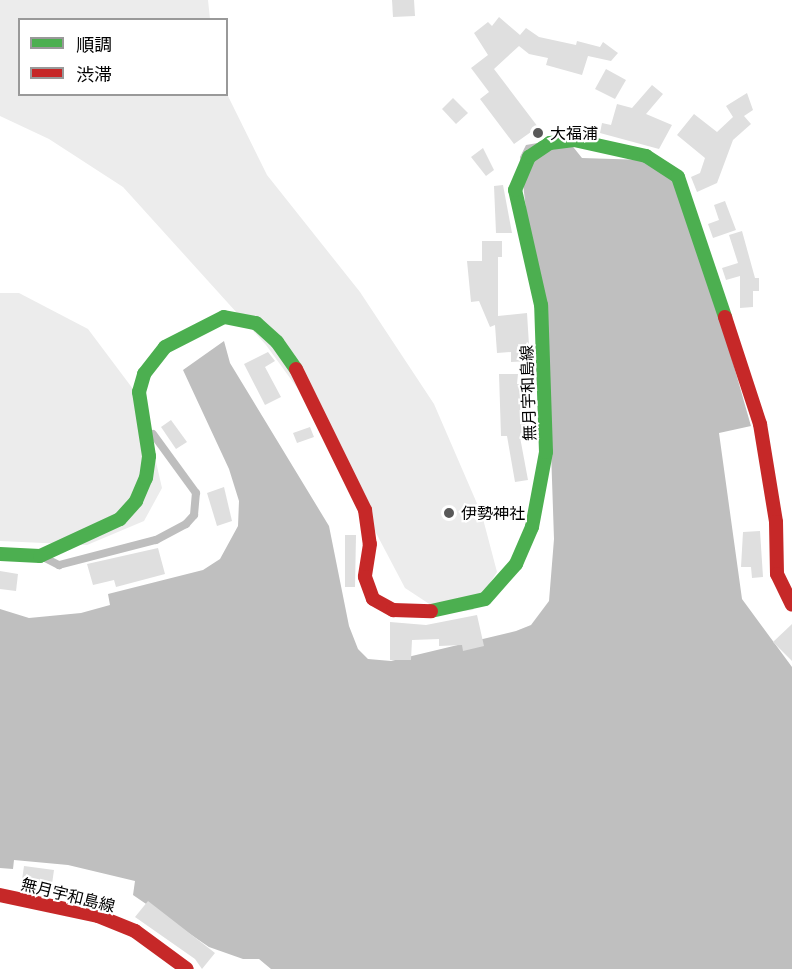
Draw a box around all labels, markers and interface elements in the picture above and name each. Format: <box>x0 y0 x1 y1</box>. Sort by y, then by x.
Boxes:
legend <box>18 18 228 96</box>
text: 順調 <box>76 33 112 55</box>
text: 渋滞 <box>76 63 112 85</box>
place label: 大福浦 <box>550 123 598 143</box>
marker: 大福浦 <box>531 126 545 140</box>
street label: 無月宇和島線 <box>517 345 539 441</box>
place label: 伊勢神社 <box>461 503 525 523</box>
marker: 伊勢神社 <box>442 506 456 520</box>
street label: 無月宇和島線 <box>19 874 117 916</box>

